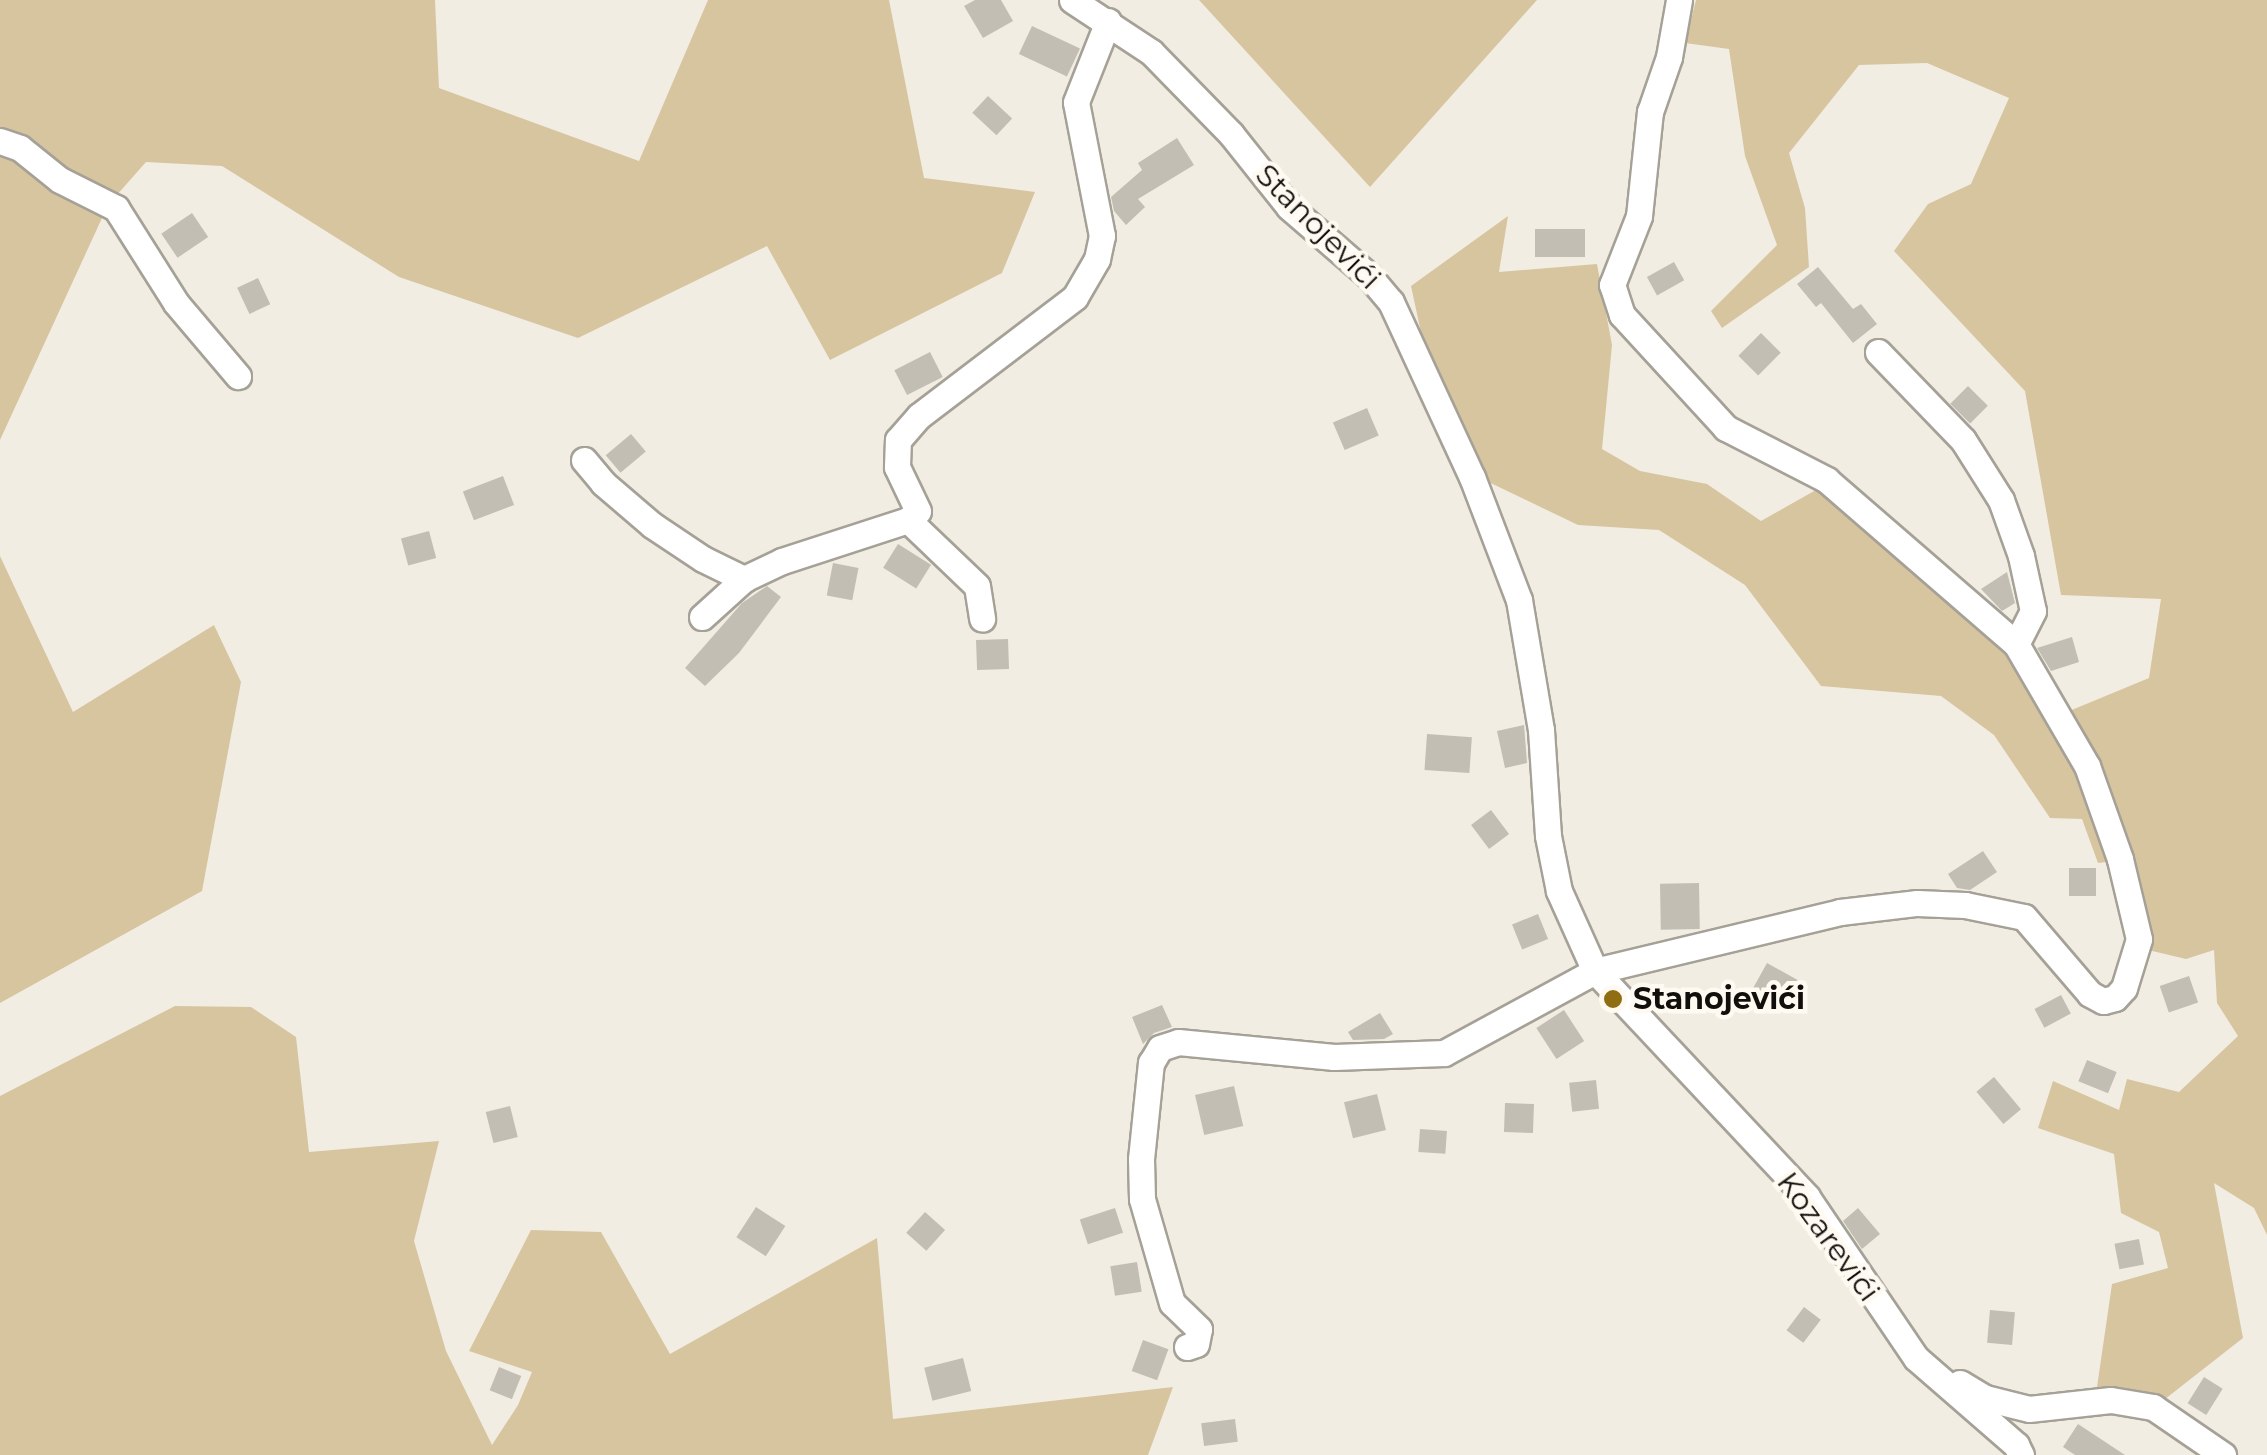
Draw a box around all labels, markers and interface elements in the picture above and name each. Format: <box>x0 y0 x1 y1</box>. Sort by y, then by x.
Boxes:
street label: Stanojevići <box>1248 157 1388 297</box>
place label: Stanojevići <box>1633 981 1805 1017</box>
marker: Stanojevići <box>1602 988 1624 1010</box>
street label: Kozarevići <box>1769 1165 1887 1309</box>

